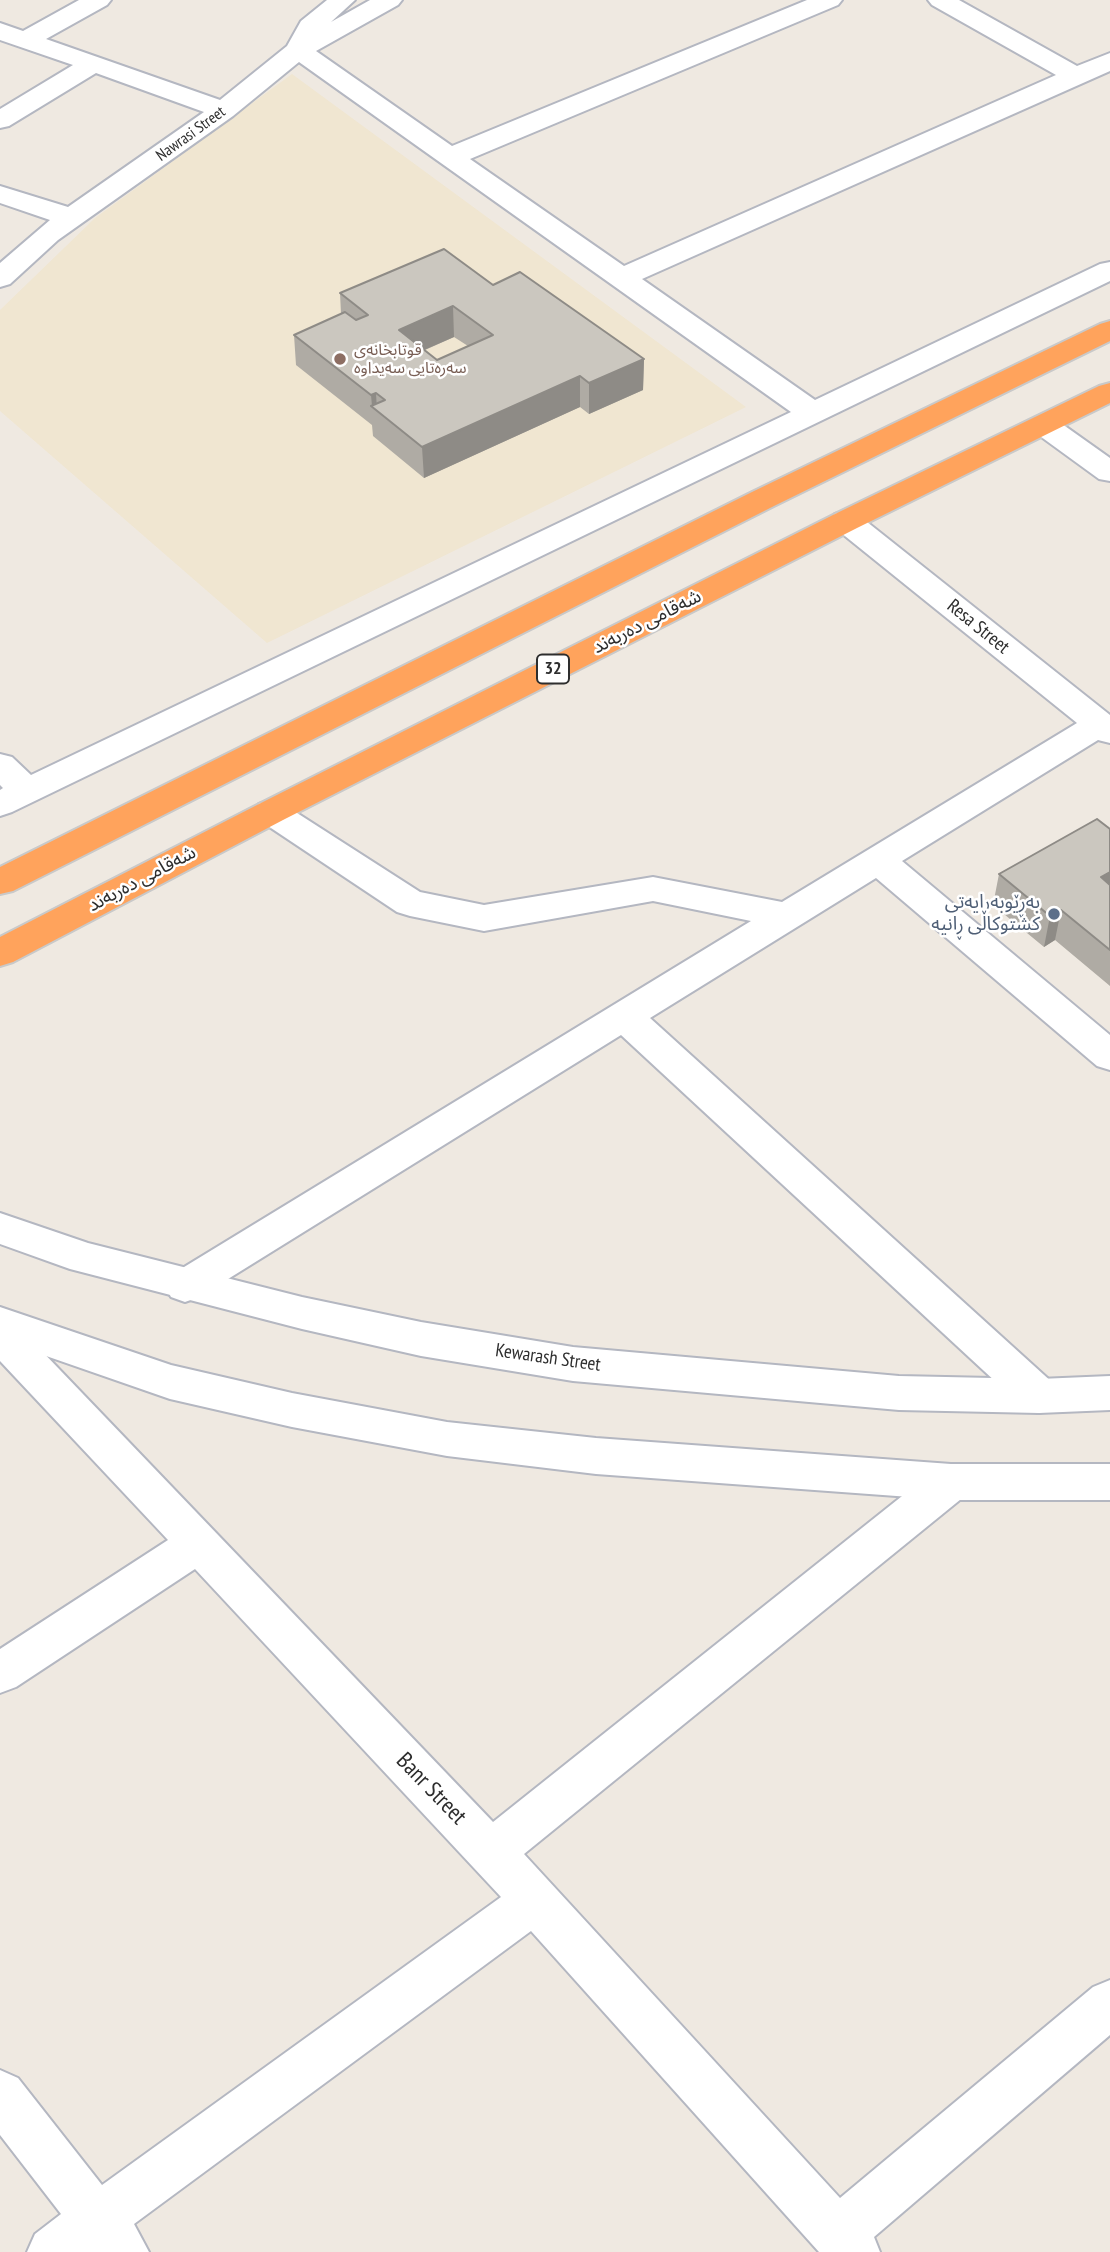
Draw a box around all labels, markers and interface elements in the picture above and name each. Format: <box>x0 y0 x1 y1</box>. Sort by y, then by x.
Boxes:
street label: Nawrasi Street <box>153 103 229 165</box>
place label: قوتابخانەی سەرەتایی سەیداوە <box>354 340 466 378</box>
marker: قوتابخانەی سەرەتایی سەیداوە <box>332 351 348 367</box>
street label: شەقامی دەربەند <box>589 585 705 659</box>
street label: Resa Street <box>942 595 1014 659</box>
road number: 32 <box>537 654 569 684</box>
street label: شەقامی دەربەند <box>84 841 200 917</box>
place label: بەڕێوبەرایەتی کشتوکاڵی ڕانیە <box>931 892 1040 936</box>
marker: بەڕێوبەرایەتی کشتوکاڵی ڕانیە <box>1046 906 1062 922</box>
street label: Kewarash Street <box>494 1339 602 1377</box>
street label: Banr Street <box>390 1747 472 1831</box>

